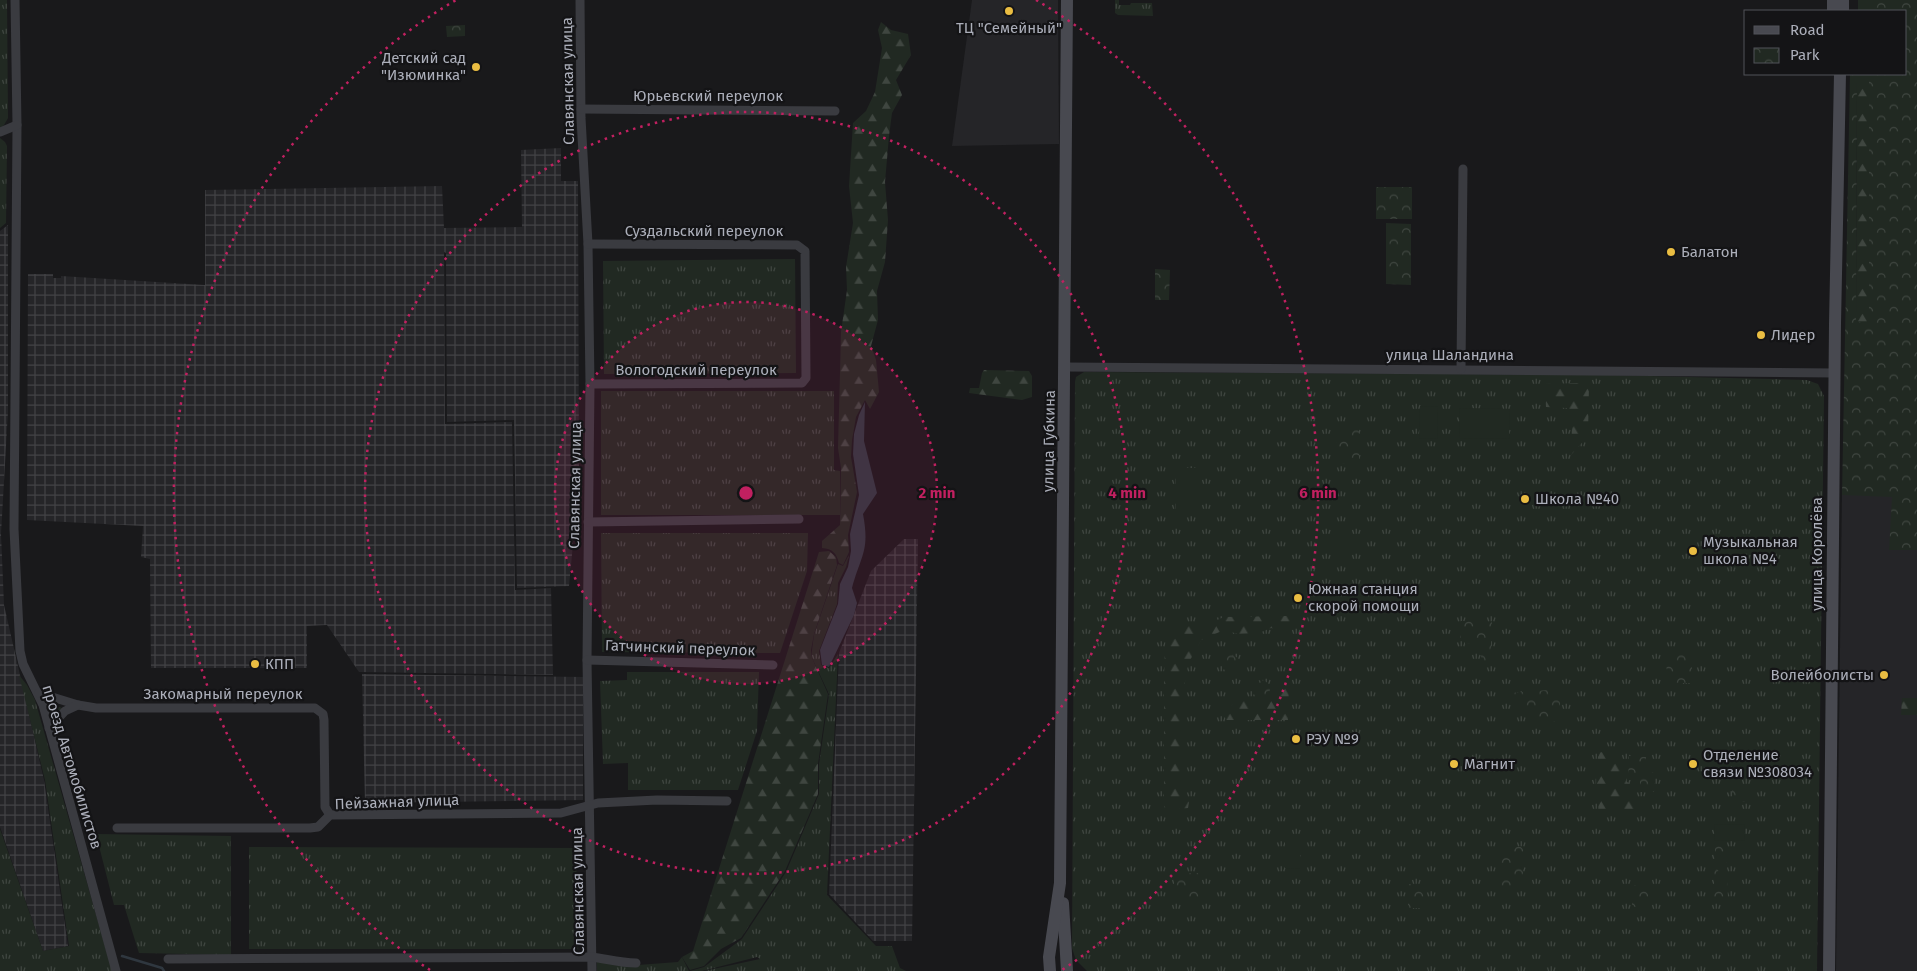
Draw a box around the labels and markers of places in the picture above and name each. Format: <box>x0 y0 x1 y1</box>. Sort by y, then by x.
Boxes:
marker: ТЦ "Семейный" <box>1003 5 1015 17</box>
place label: ТЦ "Семейный" <box>956 19 1062 37</box>
place label: Детский сад "Изюминка" <box>381 49 466 84</box>
marker: Детский сад "Изюминка" <box>470 61 482 73</box>
place label: Балатон <box>1681 243 1738 261</box>
marker: Балатон <box>1665 246 1677 258</box>
place label: Лидер <box>1771 326 1815 344</box>
marker: Лидер <box>1755 329 1767 341</box>
centre of rings <box>737 484 755 502</box>
place label: Школа №40 <box>1535 490 1619 508</box>
marker: Школа №40 <box>1519 493 1531 505</box>
place label: Музыкальная школа №4 <box>1703 533 1798 568</box>
marker: Музыкальная школа №4 <box>1687 545 1699 557</box>
place label: Южная станция скорой помощи <box>1308 580 1420 615</box>
marker: Южная станция скорой помощи <box>1292 592 1304 604</box>
place label: КПП <box>265 655 294 673</box>
marker: КПП <box>249 658 261 670</box>
place label: Волейболисты <box>1771 666 1874 684</box>
marker: Волейболисты <box>1878 669 1890 681</box>
place label: РЭУ №9 <box>1306 730 1359 748</box>
marker: РЭУ №9 <box>1290 733 1302 745</box>
place label: Отделение связи №308034 <box>1703 746 1812 781</box>
place label: Магнит <box>1464 755 1515 773</box>
marker: Магнит <box>1448 758 1460 770</box>
marker: Отделение связи №308034 <box>1687 758 1699 770</box>

